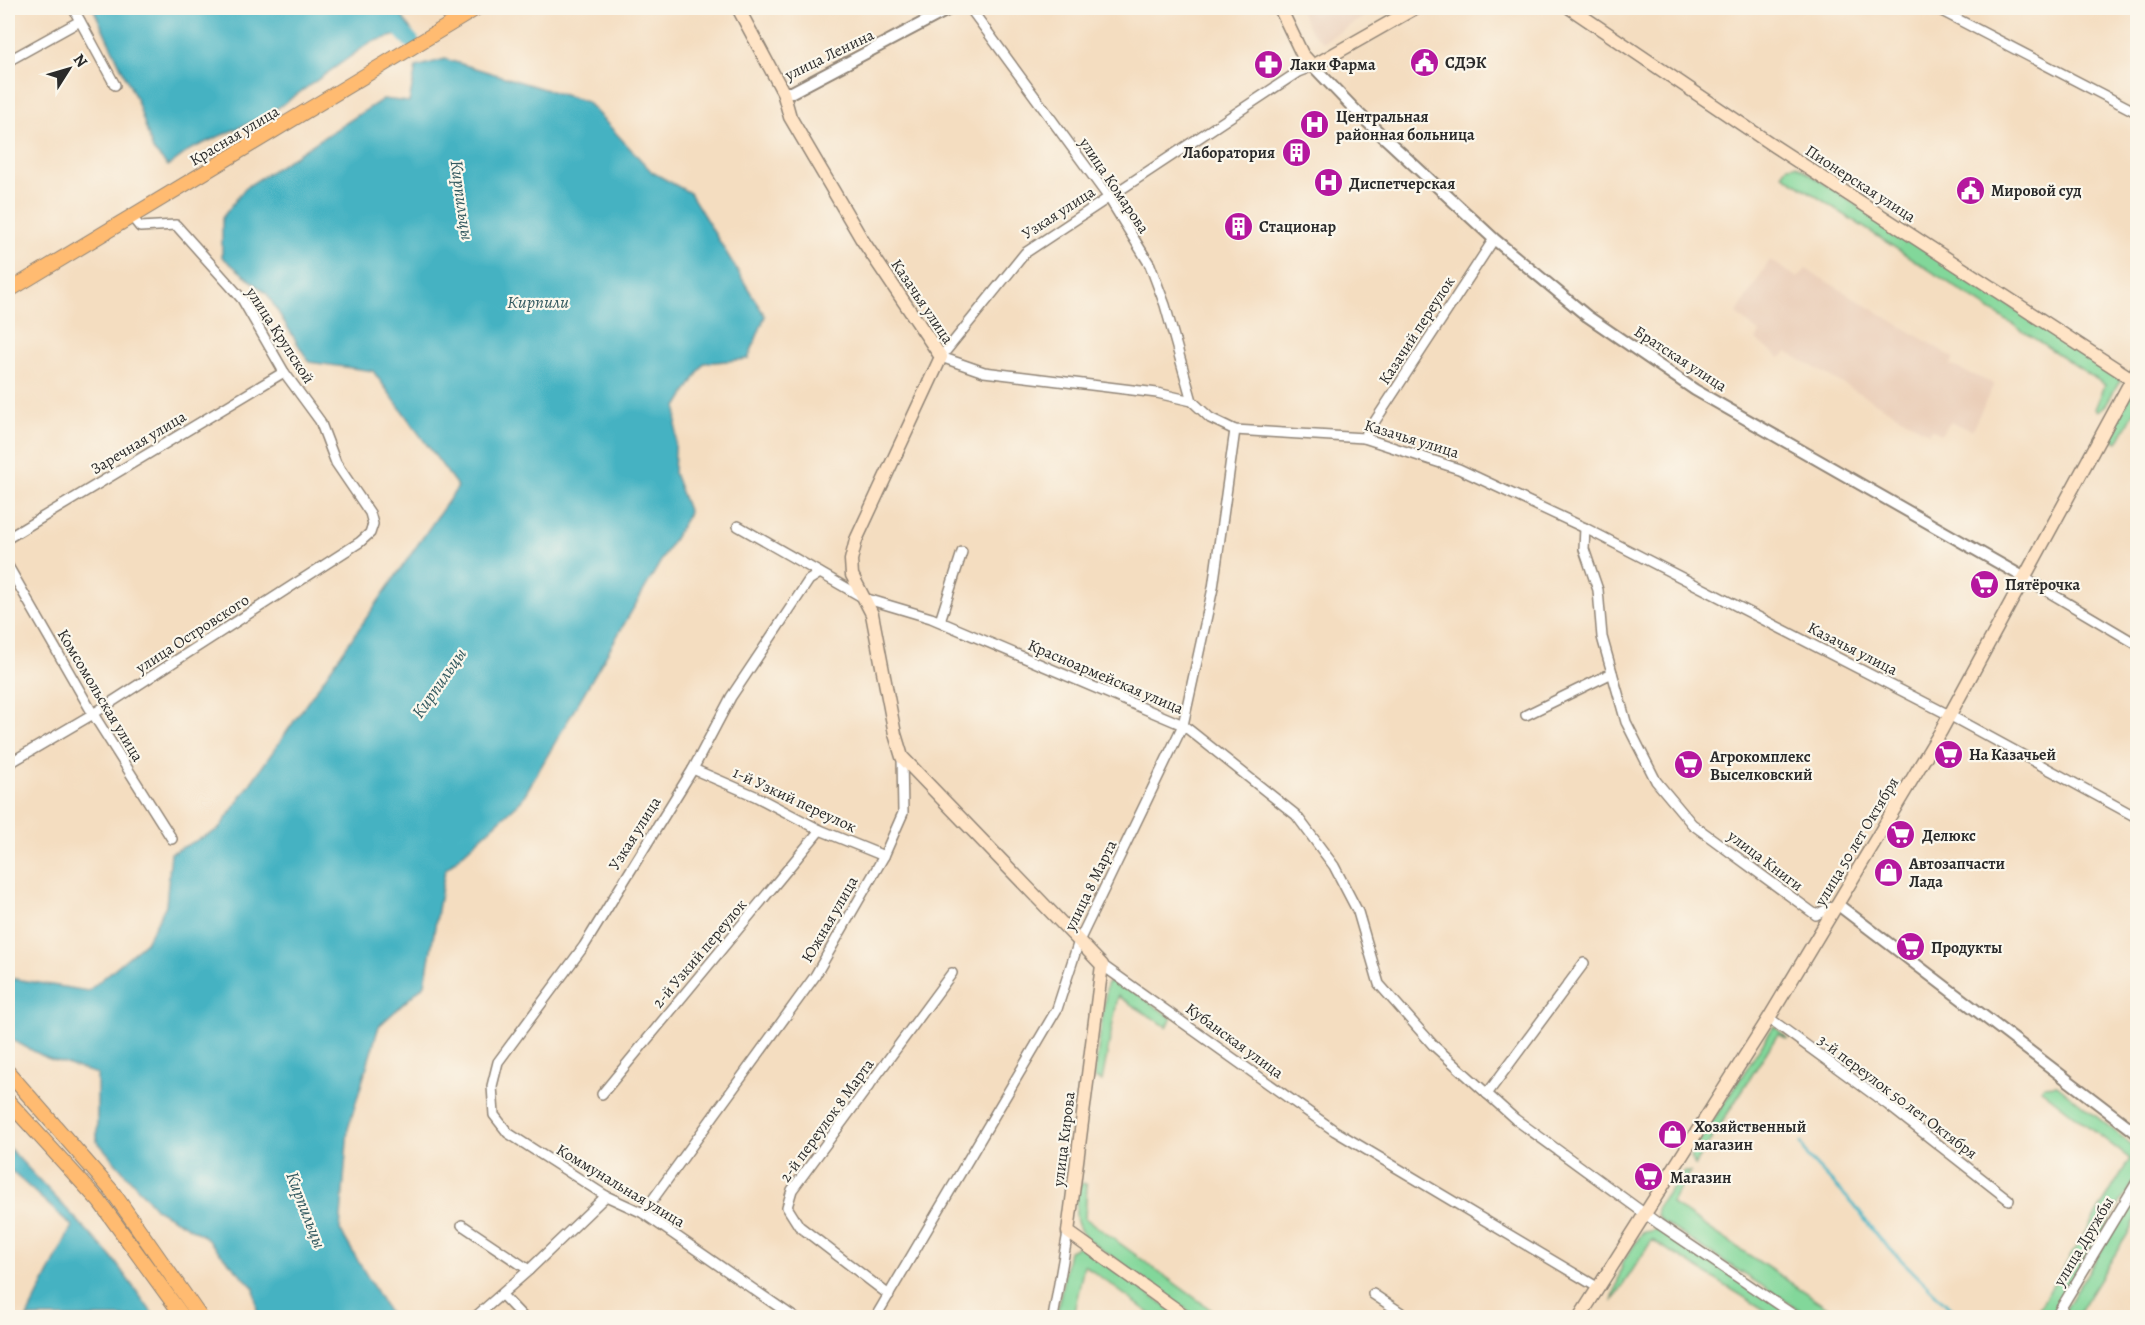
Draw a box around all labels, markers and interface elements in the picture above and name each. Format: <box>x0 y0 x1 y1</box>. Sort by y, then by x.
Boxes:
street label: улица Ленина <box>780 24 878 86</box>
north arrow <box>39 39 99 99</box>
public building icon: СДЭК <box>1408 46 1440 78</box>
pharmacy icon: Лаки Фарма <box>1253 48 1285 80</box>
text: N <box>68 49 93 72</box>
place label: СДЭК <box>1445 52 1487 74</box>
place label: Лаки Фарма <box>1290 54 1376 76</box>
street label: Красная улица <box>186 100 284 171</box>
place label: Центральная районная больница <box>1336 106 1475 146</box>
hospital icon: Центральная районная больница <box>1299 109 1331 141</box>
street label: улица Комарова <box>1073 132 1155 238</box>
building icon: Лаборатория <box>1280 136 1312 168</box>
street label: Пионерская улица <box>1801 140 1921 228</box>
place label: Лаборатория <box>1183 142 1275 164</box>
water label: Кирпильцы <box>445 158 480 242</box>
hospital icon: Диспетчерская <box>1312 167 1344 199</box>
place label: Диспетчерская <box>1349 173 1455 195</box>
public building icon: Мировой суд <box>1954 174 1986 206</box>
place label: Мировой суд <box>1991 180 2082 202</box>
street label: Узкая улица <box>1018 181 1100 245</box>
building icon: Стационар <box>1222 210 1254 242</box>
place label: Стационар <box>1259 216 1336 238</box>
street label: Казачья улица <box>886 255 959 349</box>
street label: Казачий переулок <box>1374 272 1460 389</box>
street label: улица Крупской <box>240 282 320 388</box>
water label: Кирпили <box>507 290 569 314</box>
street label: Братская улица <box>1630 321 1732 397</box>
street label: Заречная улица <box>87 405 191 480</box>
street label: Казачья улица <box>1362 414 1462 464</box>
supermarket icon: Пятёрочка <box>1968 568 2000 600</box>
place label: Пятёрочка <box>2005 574 2080 596</box>
street label: улица Островского <box>131 589 253 679</box>
street label: Казачья улица <box>1804 617 1902 681</box>
street label: Комсомольская улица <box>52 625 149 766</box>
street label: Красноармейская улица <box>1024 634 1187 720</box>
water label: Кирпильцы <box>406 643 472 723</box>
supermarket icon: На Казачьей <box>1932 738 1964 770</box>
place label: На Казачьей <box>1969 744 2056 766</box>
place label: Агрокомплекс Выселковский <box>1709 746 1812 786</box>
supermarket icon: Агрокомплекс Выселковский <box>1673 749 1705 781</box>
street label: 1-й Узкий переулок <box>729 762 860 838</box>
street label: улица 50 лет Октября <box>1809 773 1904 911</box>
street label: Узкая улица <box>603 792 667 875</box>
supermarket icon: Делюкс <box>1885 819 1917 851</box>
street label: улица Книги <box>1722 825 1808 896</box>
place label: Делюкс <box>1922 825 1976 847</box>
street label: улица 8 Марта <box>1059 836 1123 935</box>
place label: Автозапчасти Лада <box>1908 853 2005 893</box>
shop icon: Автозапчасти Лада <box>1872 856 1904 888</box>
street label: Южная улица <box>796 872 864 967</box>
street label: 2-й Узкий переулок <box>648 894 752 1013</box>
supermarket icon: Продукты <box>1894 931 1926 963</box>
place label: Продукты <box>1931 937 2002 959</box>
street label: Кубанская улица <box>1181 998 1288 1084</box>
street label: 3-й переулок 50 лет Октября <box>1813 1029 1982 1164</box>
street label: 2-й переулок 8 Марта <box>775 1054 879 1187</box>
street label: улица Кирова <box>1047 1090 1081 1189</box>
place label: Хозяйственный магазин <box>1694 1116 1806 1156</box>
shop icon: Хозяйственный магазин <box>1657 1119 1689 1151</box>
street label: Коммунальная улица <box>552 1139 690 1233</box>
supermarket icon: Магазин <box>1633 1161 1665 1193</box>
place label: Магазин <box>1670 1167 1731 1189</box>
water label: Кирпильцы <box>280 1168 332 1252</box>
street label: улица Дружбы <box>2048 1193 2119 1291</box>

